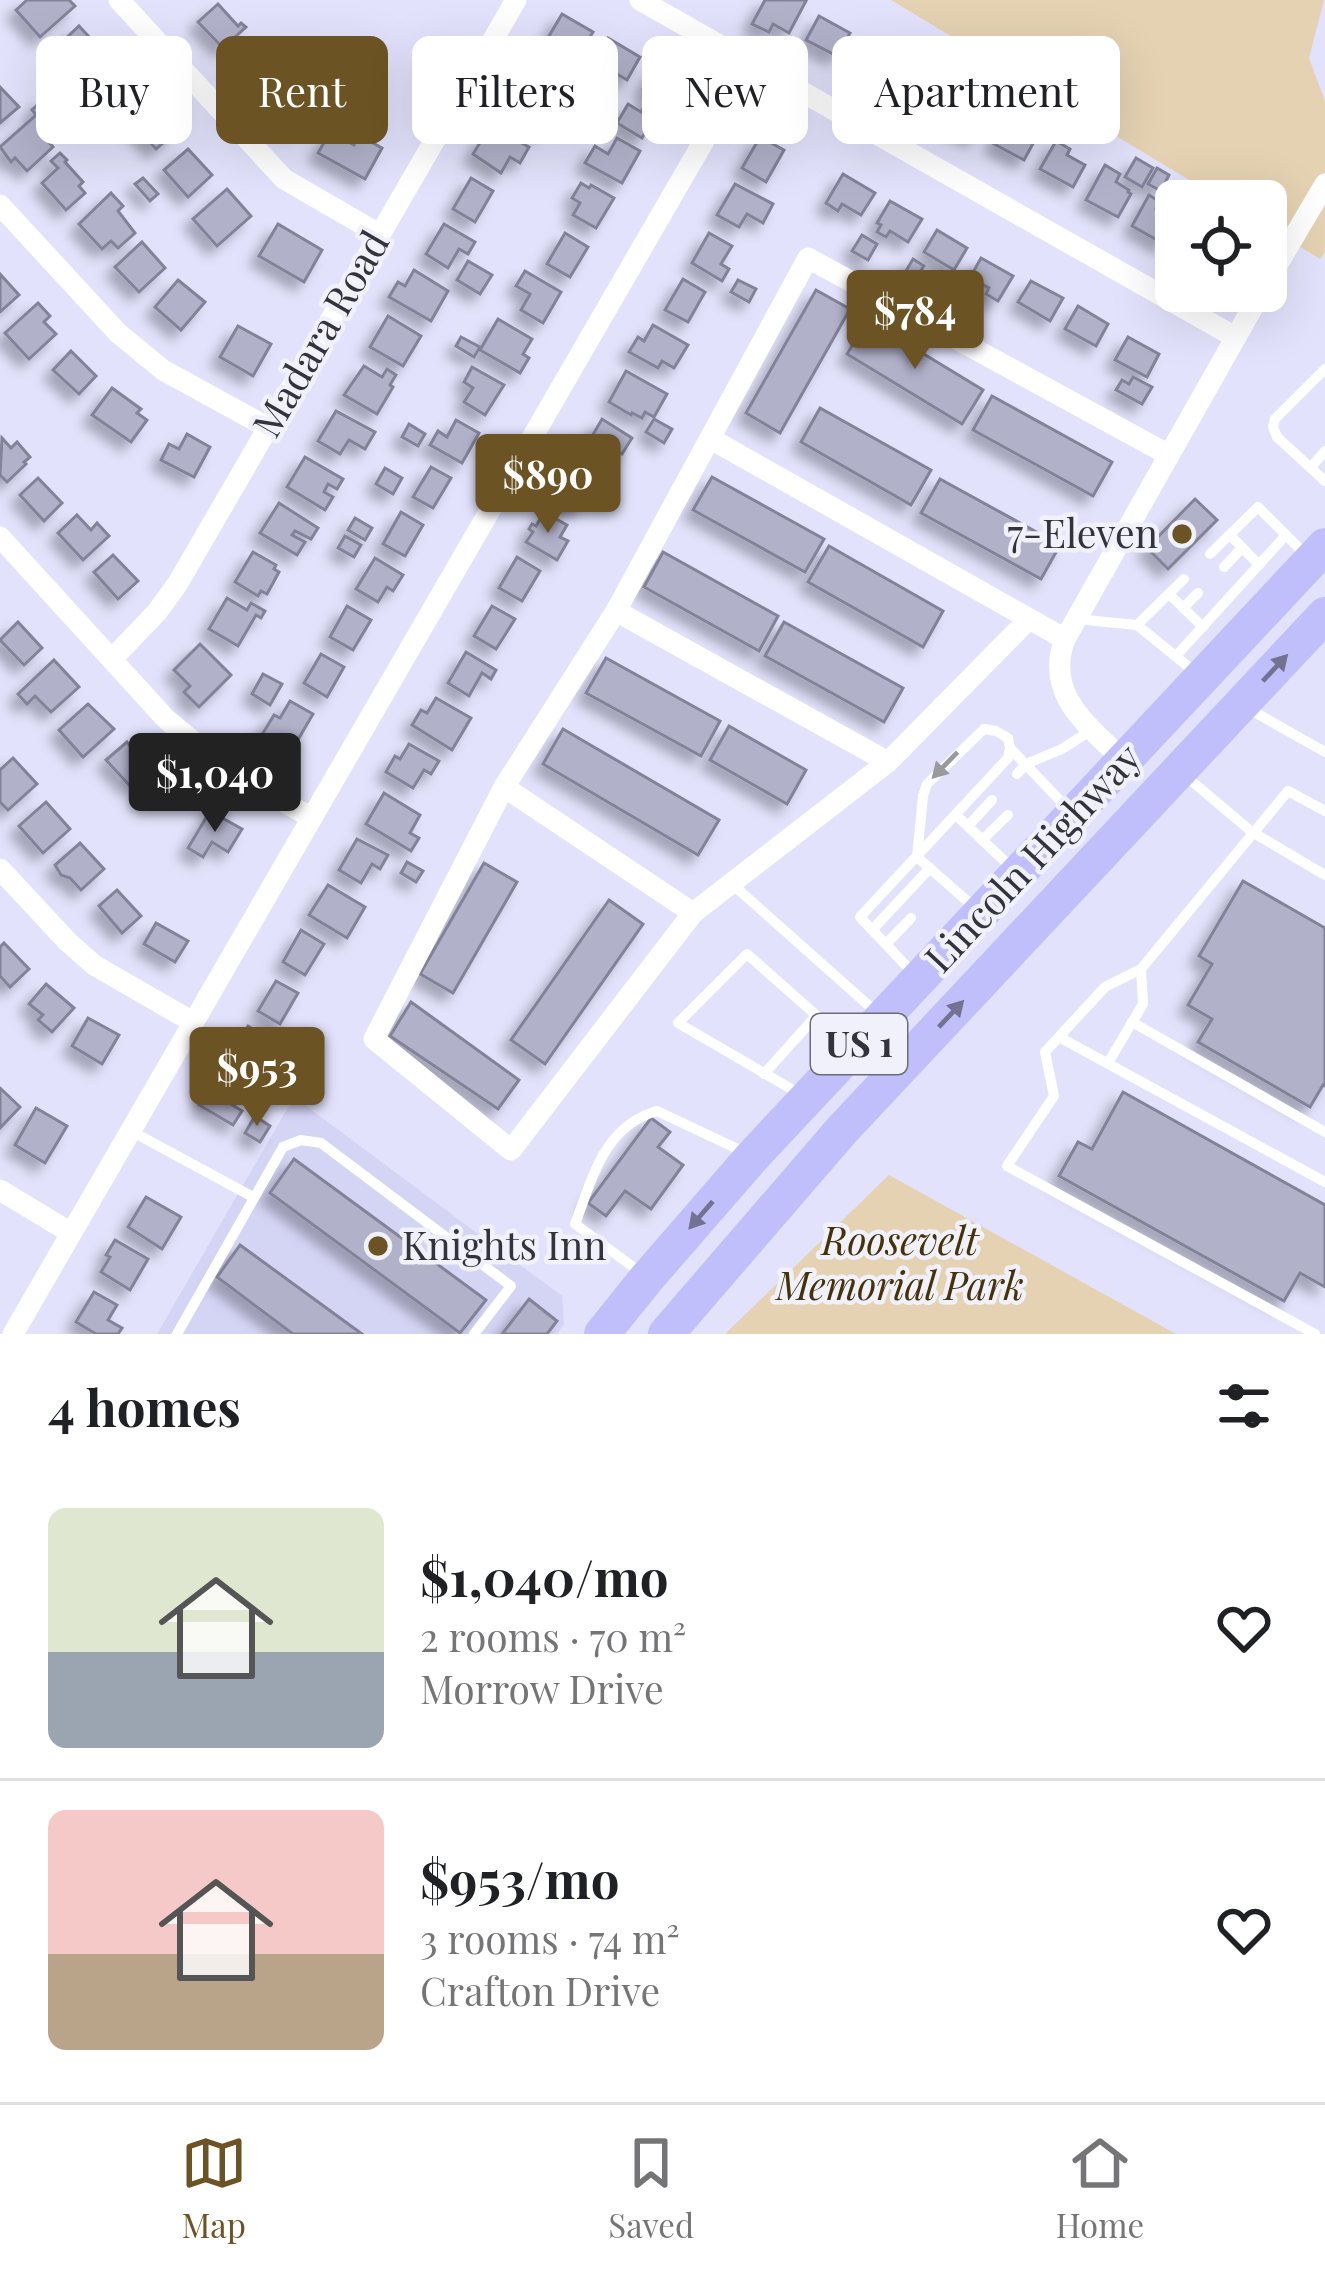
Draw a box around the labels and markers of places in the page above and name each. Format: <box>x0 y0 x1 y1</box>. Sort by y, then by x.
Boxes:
pin: $784 <box>844 270 986 372</box>
pin: $890 <box>477 434 619 536</box>
place label: 7-Eleven <box>1007 506 1158 558</box>
marker: 7-Eleven <box>1169 521 1195 547</box>
pin: $1,040 <box>117 733 313 835</box>
pin: $953 <box>186 1027 328 1129</box>
place label: Knights Inn <box>402 1218 607 1270</box>
marker: Knights Inn <box>365 1233 391 1259</box>

